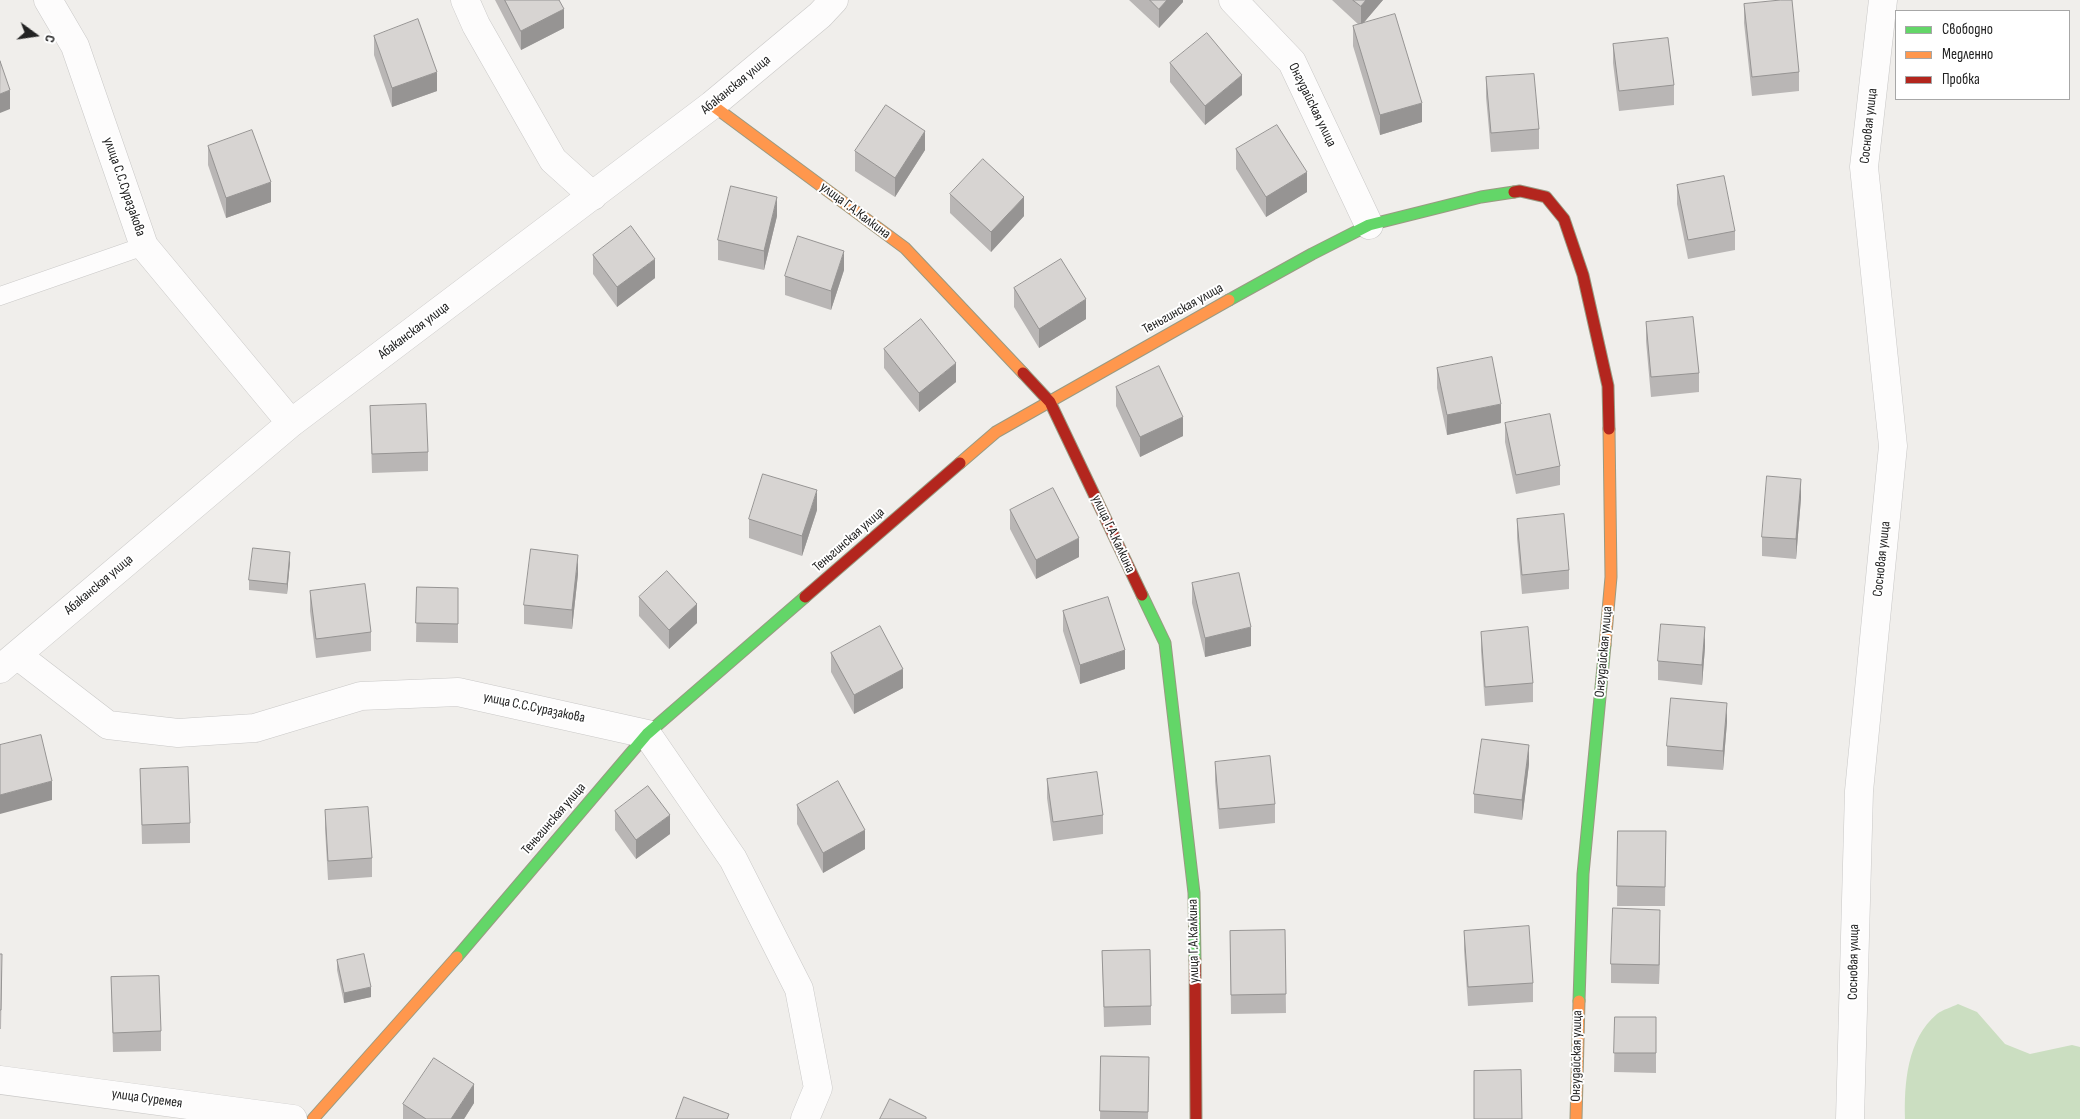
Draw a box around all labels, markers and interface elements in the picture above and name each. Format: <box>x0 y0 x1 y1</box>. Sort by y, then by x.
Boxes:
north arrow <box>10 10 60 60</box>
legend <box>1895 10 2070 100</box>
text: Свободно <box>1942 20 1993 39</box>
text: С <box>41 33 59 44</box>
text: Медленно <box>1942 45 1993 64</box>
street label: Абаканская улица <box>698 52 774 118</box>
street label: Онгудайская улица <box>1284 60 1340 150</box>
text: Пробка <box>1942 70 1980 89</box>
street label: Сосновая улица <box>1857 87 1881 165</box>
street label: улица С.С.Суразакова <box>99 135 149 239</box>
street label: улица Г.А.Калкина <box>816 179 894 243</box>
street label: Теньгинская улица <box>1140 280 1226 338</box>
street label: Абаканская улица <box>375 299 453 363</box>
street label: улица Г.А.Калкина <box>1088 492 1138 576</box>
street label: Теньгинская улица <box>810 504 888 576</box>
street label: Сосновая улица <box>1870 520 1894 598</box>
street label: Абаканская улица <box>61 551 137 619</box>
street label: Онгудайская улица <box>1592 606 1616 698</box>
street label: улица С.С.Суразакова <box>482 689 586 727</box>
street label: Теньгинская улица <box>518 780 590 858</box>
street label: улица Г.А.Калкина <box>1185 899 1203 983</box>
street label: Сосновая улица <box>1845 924 1863 1000</box>
street label: Онгудайская улица <box>1568 1010 1586 1102</box>
street label: улица Суремея <box>111 1086 183 1112</box>

